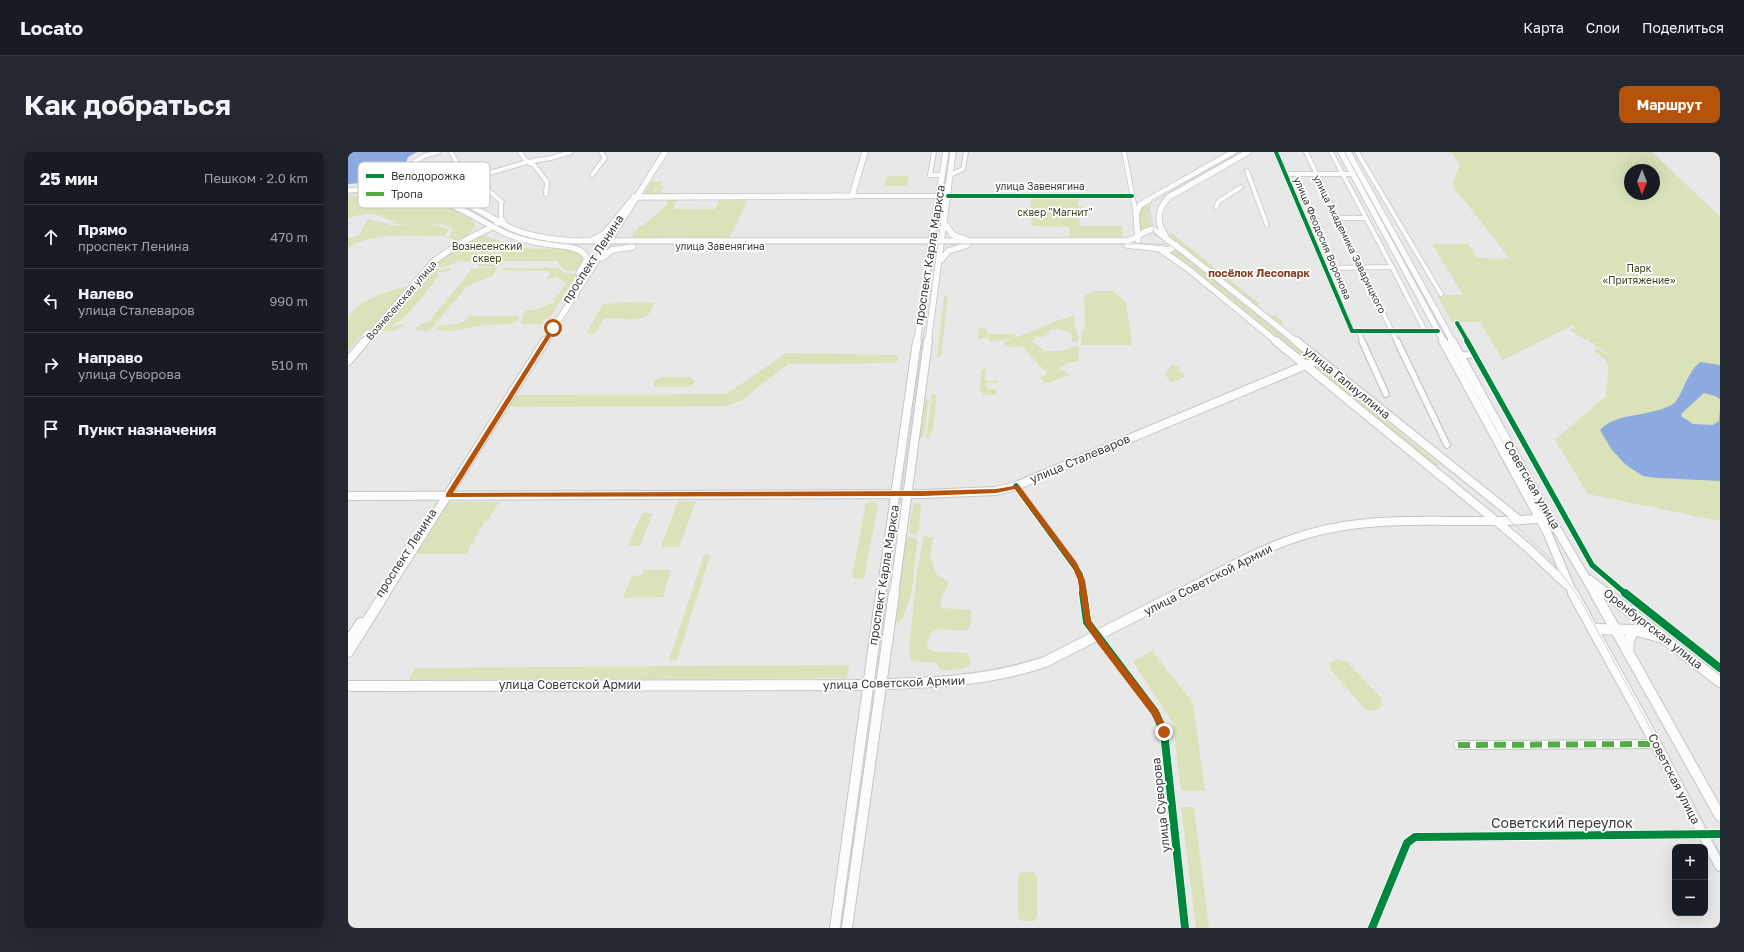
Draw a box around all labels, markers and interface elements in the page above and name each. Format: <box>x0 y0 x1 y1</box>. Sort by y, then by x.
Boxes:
text: Locato <box>20 16 83 39</box>
text: Карта <box>1523 19 1564 36</box>
text: Слои <box>1586 19 1620 36</box>
text: Поделиться <box>1642 19 1724 36</box>
button: Маршрут <box>1619 86 1720 123</box>
text: Как добраться <box>24 88 231 121</box>
legend <box>358 162 490 208</box>
north arrow <box>1624 164 1660 200</box>
text: 25 мин <box>40 168 98 189</box>
text: Велодорожка <box>391 169 465 182</box>
text: Пешком · 2.0 km <box>204 170 308 186</box>
street label: улица Академика Заварицкого <box>1311 173 1389 315</box>
street label: улица Феодосия Воронова <box>1292 175 1354 301</box>
street label: улица Завенягина <box>995 180 1085 192</box>
street label: проспект Карла Маркса <box>911 184 948 326</box>
text: Тропа <box>391 187 423 200</box>
park label: сквер "Магнит" <box>1017 206 1093 218</box>
street label: проспект Ленина <box>558 212 627 306</box>
text: Прямо <box>78 220 127 238</box>
icon: ahead <box>40 226 62 248</box>
text: 470 m <box>270 229 308 245</box>
text: проспект Ленина <box>78 238 189 254</box>
park label: Вознесенский cквер <box>452 240 522 264</box>
street label: улица Завенягина <box>675 240 765 252</box>
street label: Вознесенская улица <box>363 258 439 342</box>
park label: Парк «Притяжение» <box>1603 262 1676 286</box>
district label: посёлок Лесопарк <box>1208 266 1310 279</box>
text: Налево <box>78 284 134 302</box>
icon: left <box>40 290 62 312</box>
text: 990 m <box>269 293 308 309</box>
text: улица Сталеваров <box>78 302 195 318</box>
route start <box>544 319 562 337</box>
street label: улица Галиуллина <box>1301 343 1394 422</box>
text: Направо <box>78 348 143 366</box>
icon: right <box>40 354 62 376</box>
text: 510 m <box>271 357 308 373</box>
text: улица Суворова <box>78 366 181 382</box>
icon: arrive <box>40 418 62 440</box>
text: Пункт назначения <box>78 420 216 438</box>
street label: улица Сталеваров <box>1027 431 1132 486</box>
street label: Советская улица <box>1501 438 1564 532</box>
street label: проспект Карла Маркса <box>865 504 902 646</box>
street label: проспект Ленина <box>371 506 440 600</box>
street label: улица Советской Армии <box>1141 541 1275 619</box>
street label: Оренбургская улица <box>1601 585 1706 672</box>
street label: улица Советской Армии <box>823 673 965 692</box>
street label: улица Советской Армии <box>499 677 641 692</box>
route end <box>1155 723 1173 741</box>
street label: Советская улица <box>1645 731 1704 827</box>
street label: улица Суворова <box>1148 757 1173 853</box>
street label: Советский переулок <box>1491 814 1633 831</box>
map controls <box>1672 844 1708 916</box>
button: + <box>1672 844 1708 880</box>
button: − <box>1672 880 1708 916</box>

